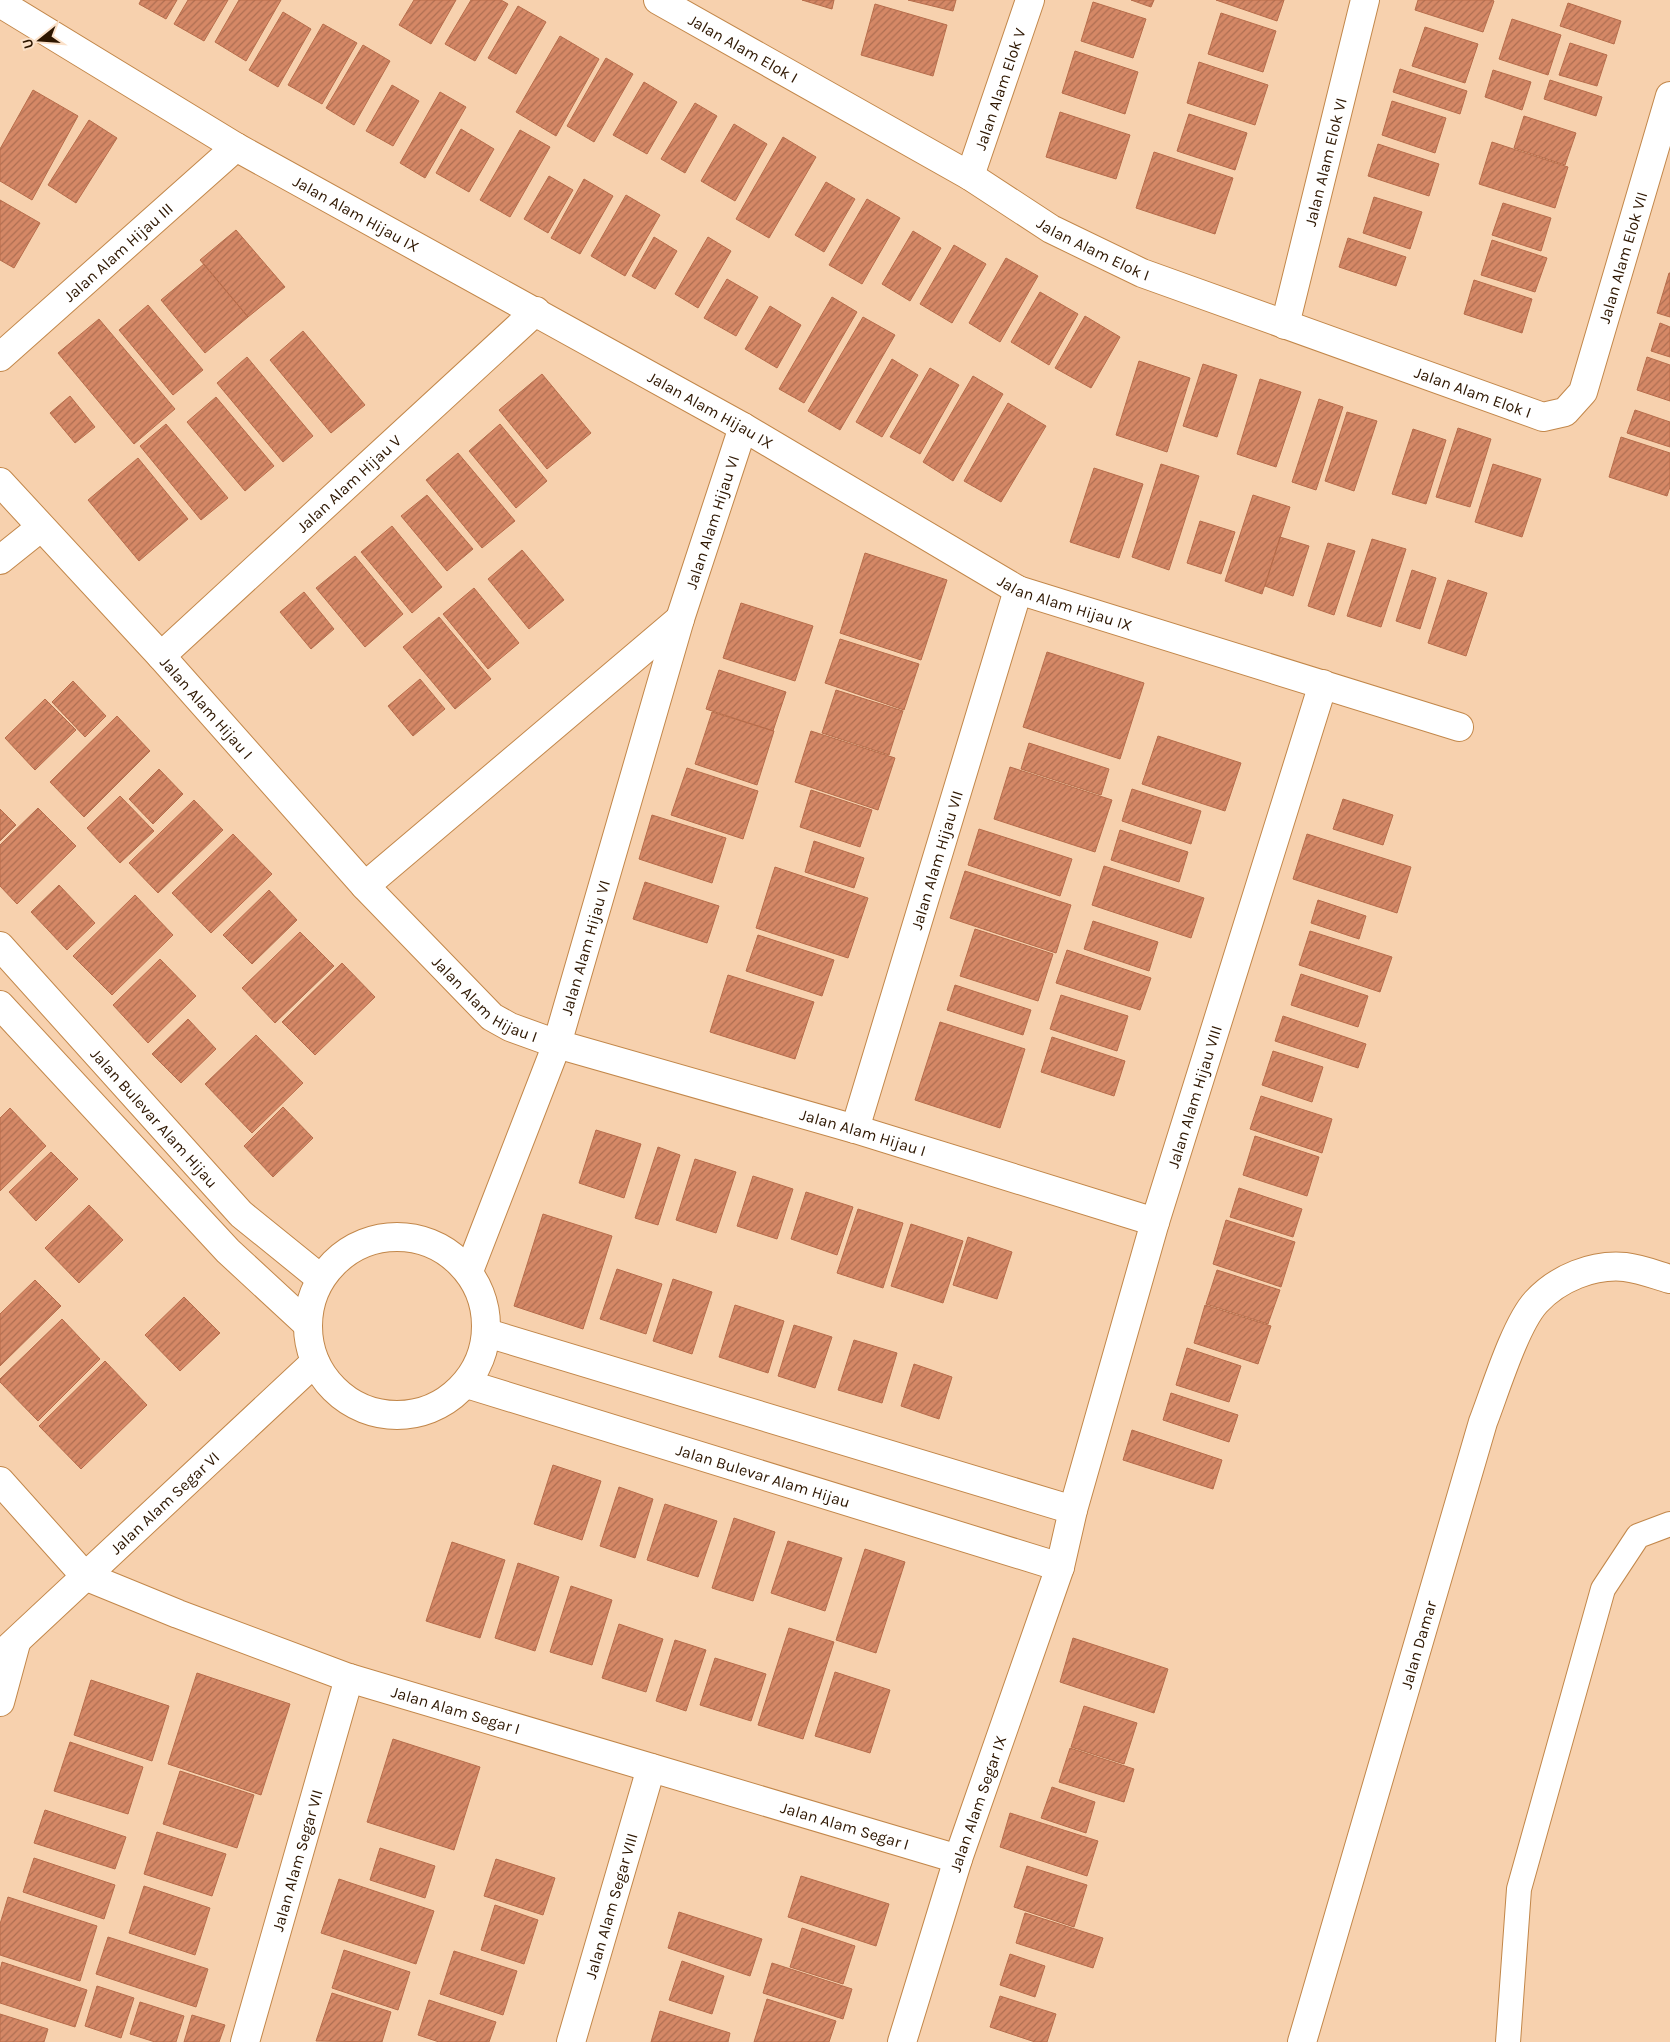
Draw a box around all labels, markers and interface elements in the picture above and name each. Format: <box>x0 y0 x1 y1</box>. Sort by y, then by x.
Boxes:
street label: Jalan Alam Elok I <box>685 10 802 87</box>
north arrow <box>15 15 65 65</box>
street label: Jalan Alam Elok V <box>970 26 1029 152</box>
text: U <box>19 37 38 51</box>
street label: Jalan Alam Elok VI <box>1300 96 1350 228</box>
street label: Jalan Alam Hijau IX <box>290 171 423 256</box>
street label: Jalan Alam Elok VII <box>1594 189 1651 325</box>
street label: Jalan Alam Hijau III <box>60 198 177 305</box>
street label: Jalan Alam Elok I <box>1034 213 1152 284</box>
street label: Jalan Alam Elok I <box>1412 362 1534 422</box>
street label: Jalan Alam Hijau IX <box>645 367 777 452</box>
street label: Jalan Alam Hijau V <box>292 431 405 536</box>
street label: Jalan Alam Hijau VI <box>681 453 743 591</box>
street label: Jalan Alam Hijau IX <box>994 571 1135 634</box>
street label: Jalan Alam Hijau I <box>156 652 257 763</box>
street label: Jalan Alam Hijau VII <box>906 788 966 932</box>
street label: Jalan Alam Hijau VI <box>556 878 613 1017</box>
street label: Jalan Alam Hijau I <box>429 952 540 1046</box>
street label: Jalan Alam Hijau VIII <box>1163 1023 1225 1170</box>
street label: Jalan Bulevar Alam Hijau <box>87 1044 222 1191</box>
street label: Jalan Alam Hijau I <box>798 1104 928 1160</box>
street label: Jalan Bulevar Alam Hijau <box>674 1440 853 1511</box>
street label: Jalan Alam Segar VI <box>106 1447 223 1558</box>
street label: Jalan Damar <box>1396 1598 1440 1691</box>
street label: Jalan Alam Segar I <box>389 1682 522 1738</box>
street label: Jalan Alam Segar IX <box>945 1733 1010 1874</box>
street label: Jalan Alam Segar VII <box>268 1787 326 1933</box>
street label: Jalan Alam Segar I <box>778 1797 912 1854</box>
street label: Jalan Alam Segar VIII <box>580 1830 641 1981</box>

